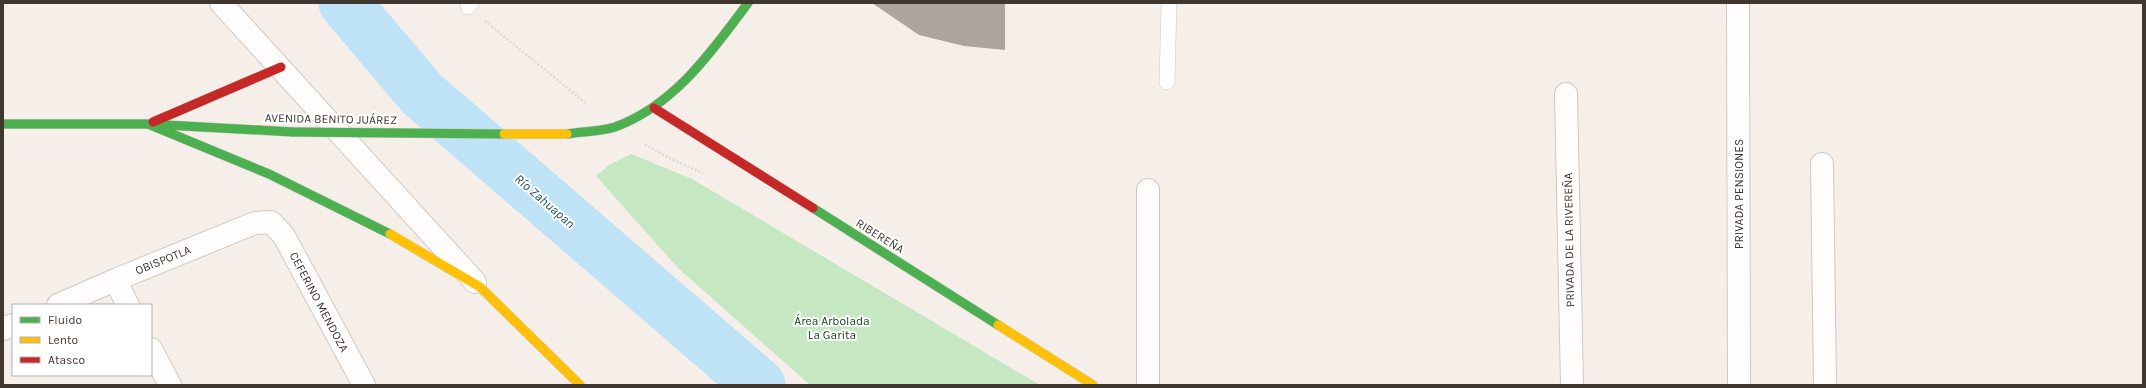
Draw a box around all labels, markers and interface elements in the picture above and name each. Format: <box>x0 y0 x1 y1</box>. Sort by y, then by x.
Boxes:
street label: AVENIDA BENITO JUÁREZ <box>265 110 397 127</box>
street label: PRIVADA PENSIONES <box>1732 139 1746 249</box>
water label: Río Zahuapan <box>512 171 578 231</box>
street label: PRIVADA DE LA RIVEREÑA <box>1561 173 1577 307</box>
street label: RIBEREÑA <box>853 216 907 256</box>
street label: OBISPOTLA <box>133 242 193 277</box>
street label: CEFERINO MENDOZA <box>287 250 351 355</box>
legend <box>12 304 152 376</box>
text: Fluido <box>48 313 82 327</box>
park label: Área Arbolada La Garita <box>794 313 870 342</box>
text: Lento <box>48 333 78 347</box>
text: Atasco <box>48 353 85 367</box>

